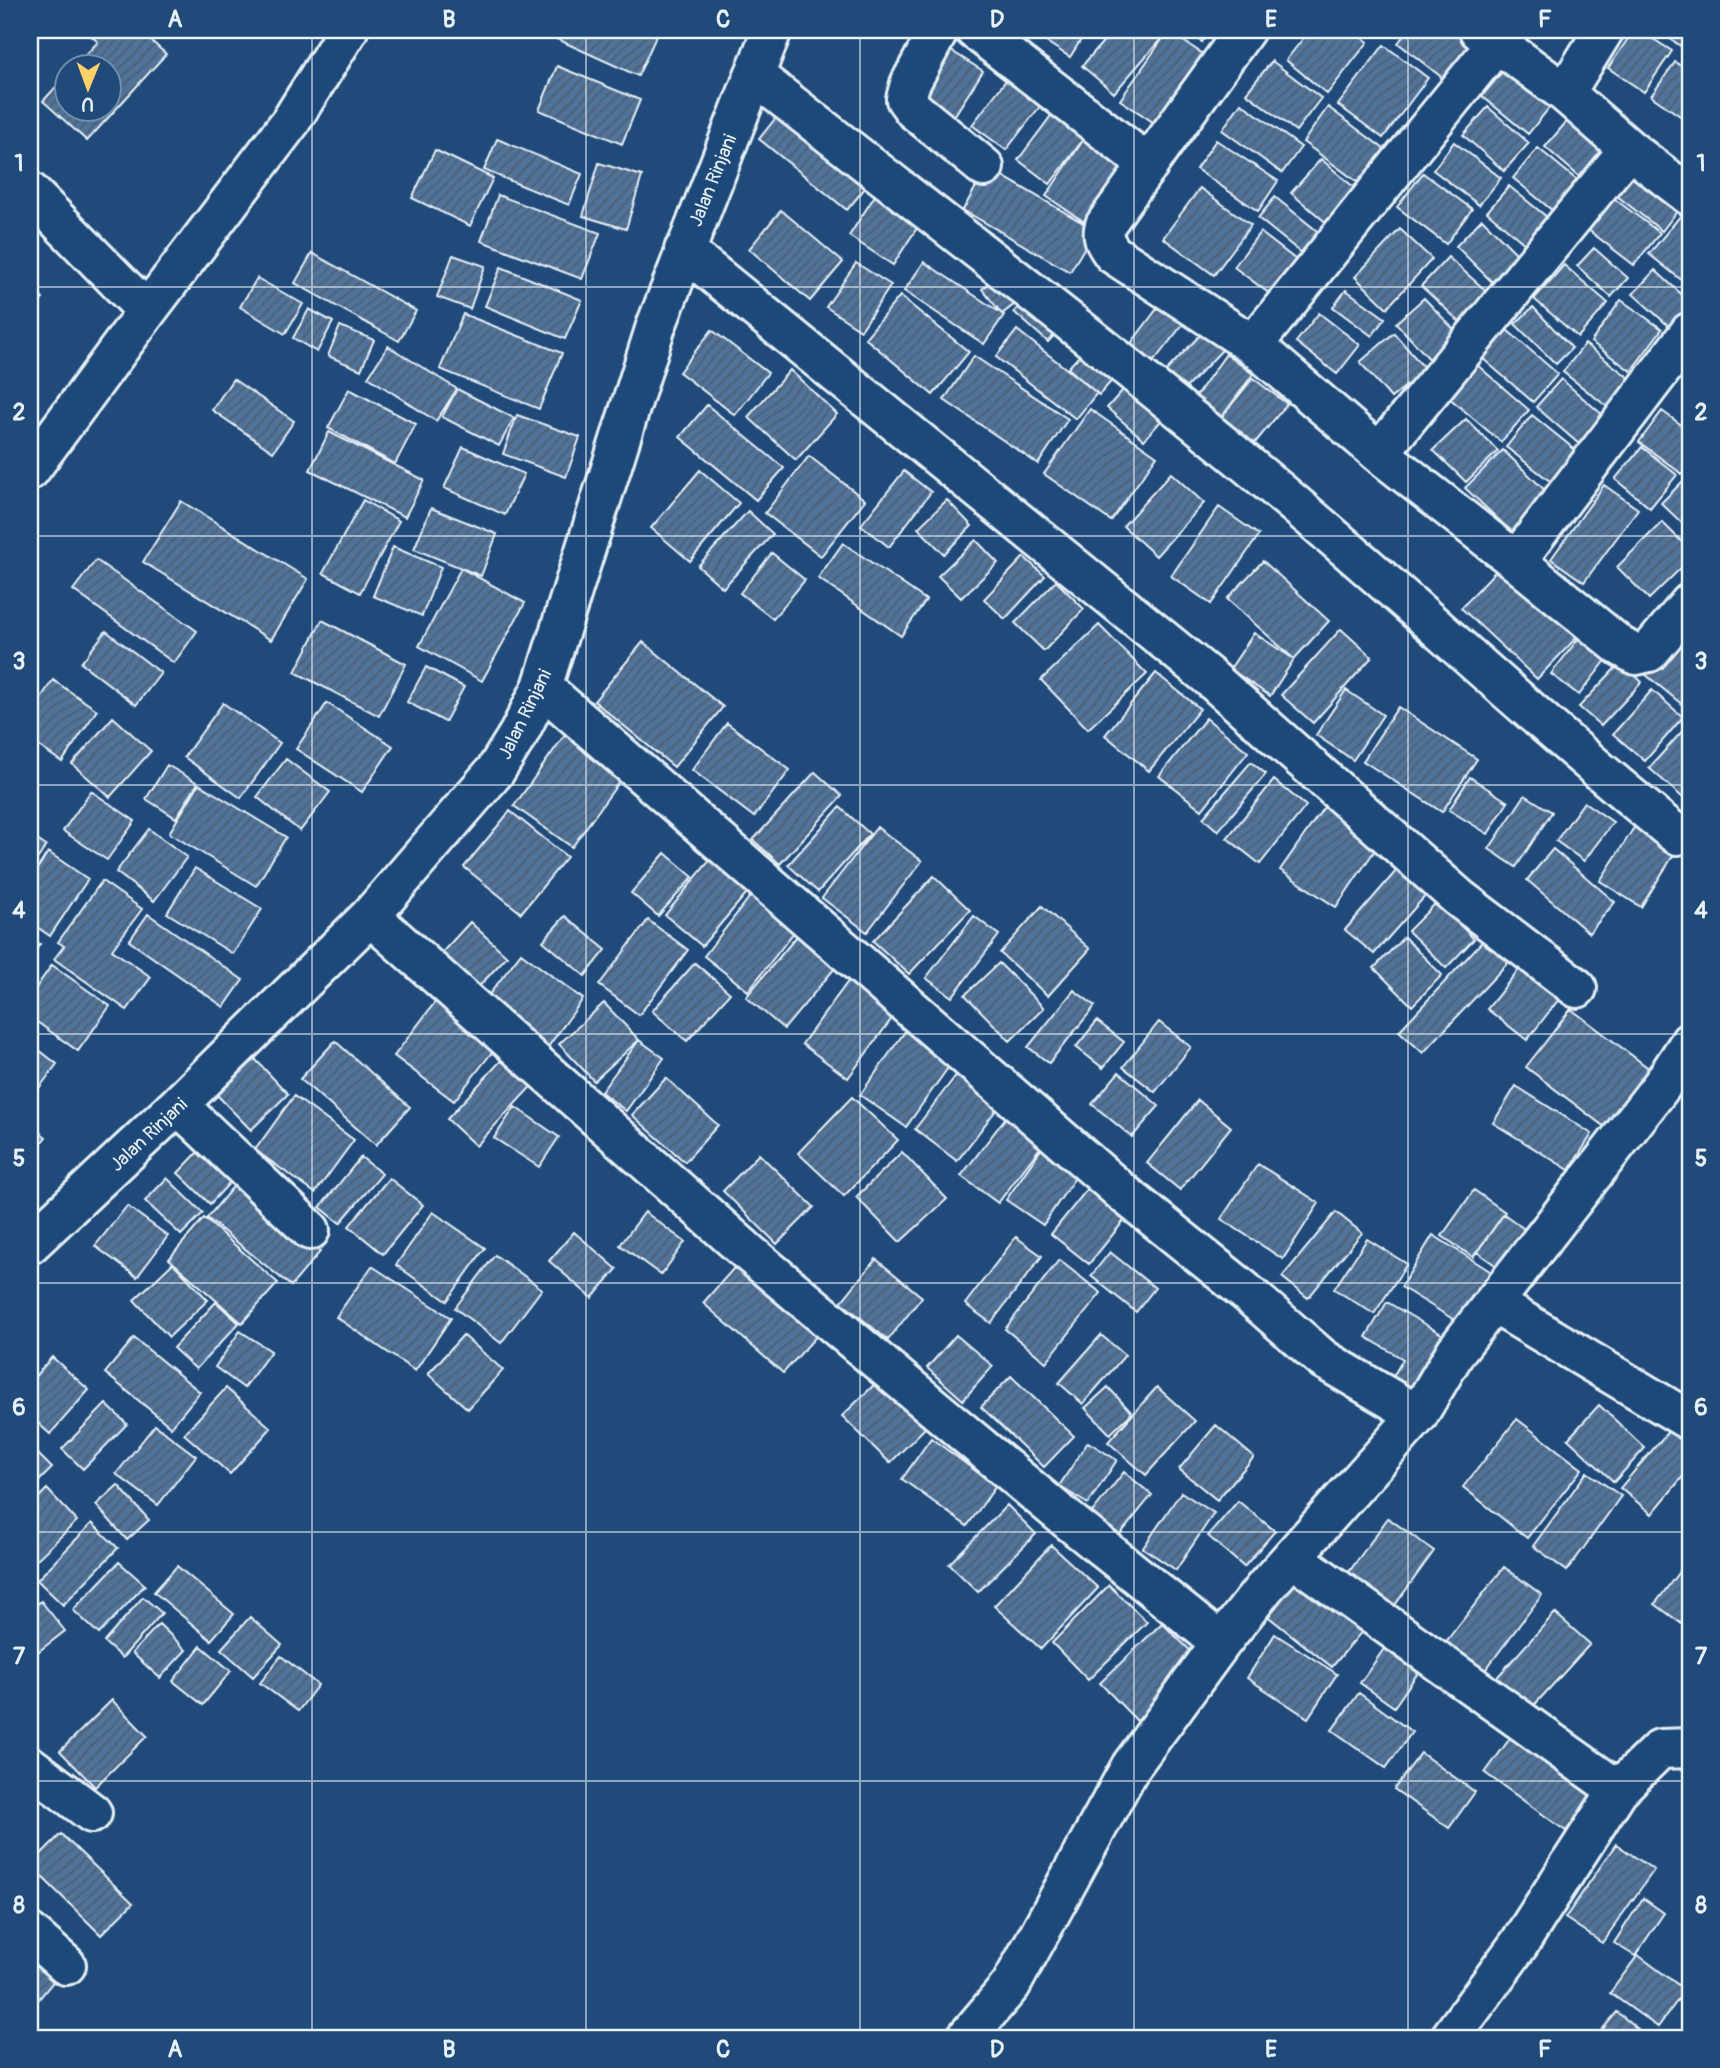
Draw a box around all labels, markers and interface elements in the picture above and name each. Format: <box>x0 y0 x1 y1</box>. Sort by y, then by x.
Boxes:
text: A <box>168 5 183 34</box>
text: B <box>442 5 456 34</box>
text: C <box>716 5 730 34</box>
text: D <box>990 5 1004 34</box>
text: E <box>1265 5 1277 34</box>
text: F <box>1538 5 1552 34</box>
north arrow <box>52 52 122 122</box>
text: U <box>81 92 94 116</box>
street label: Jalan Rinjani <box>684 131 742 230</box>
text: 1 <box>15 149 24 178</box>
text: 1 <box>1697 149 1706 178</box>
text: 2 <box>13 398 26 427</box>
text: 2 <box>1695 398 1708 427</box>
text: 3 <box>13 647 25 676</box>
text: 3 <box>1695 647 1707 676</box>
street label: Jalan Rinjani <box>493 665 557 763</box>
text: 4 <box>12 896 26 925</box>
text: 4 <box>1694 896 1708 925</box>
street label: Jalan Rinjani <box>105 1093 192 1177</box>
text: 5 <box>13 1144 25 1173</box>
text: 5 <box>1695 1144 1707 1173</box>
text: 6 <box>12 1393 26 1422</box>
text: 6 <box>1694 1393 1708 1422</box>
text: 7 <box>13 1642 26 1671</box>
text: 7 <box>1695 1642 1708 1671</box>
text: 8 <box>13 1891 25 1920</box>
text: 8 <box>1695 1891 1707 1920</box>
text: A <box>168 2035 183 2064</box>
text: B <box>442 2035 456 2064</box>
text: C <box>716 2035 730 2064</box>
text: D <box>990 2035 1004 2064</box>
text: E <box>1265 2035 1277 2064</box>
text: F <box>1538 2035 1552 2064</box>

